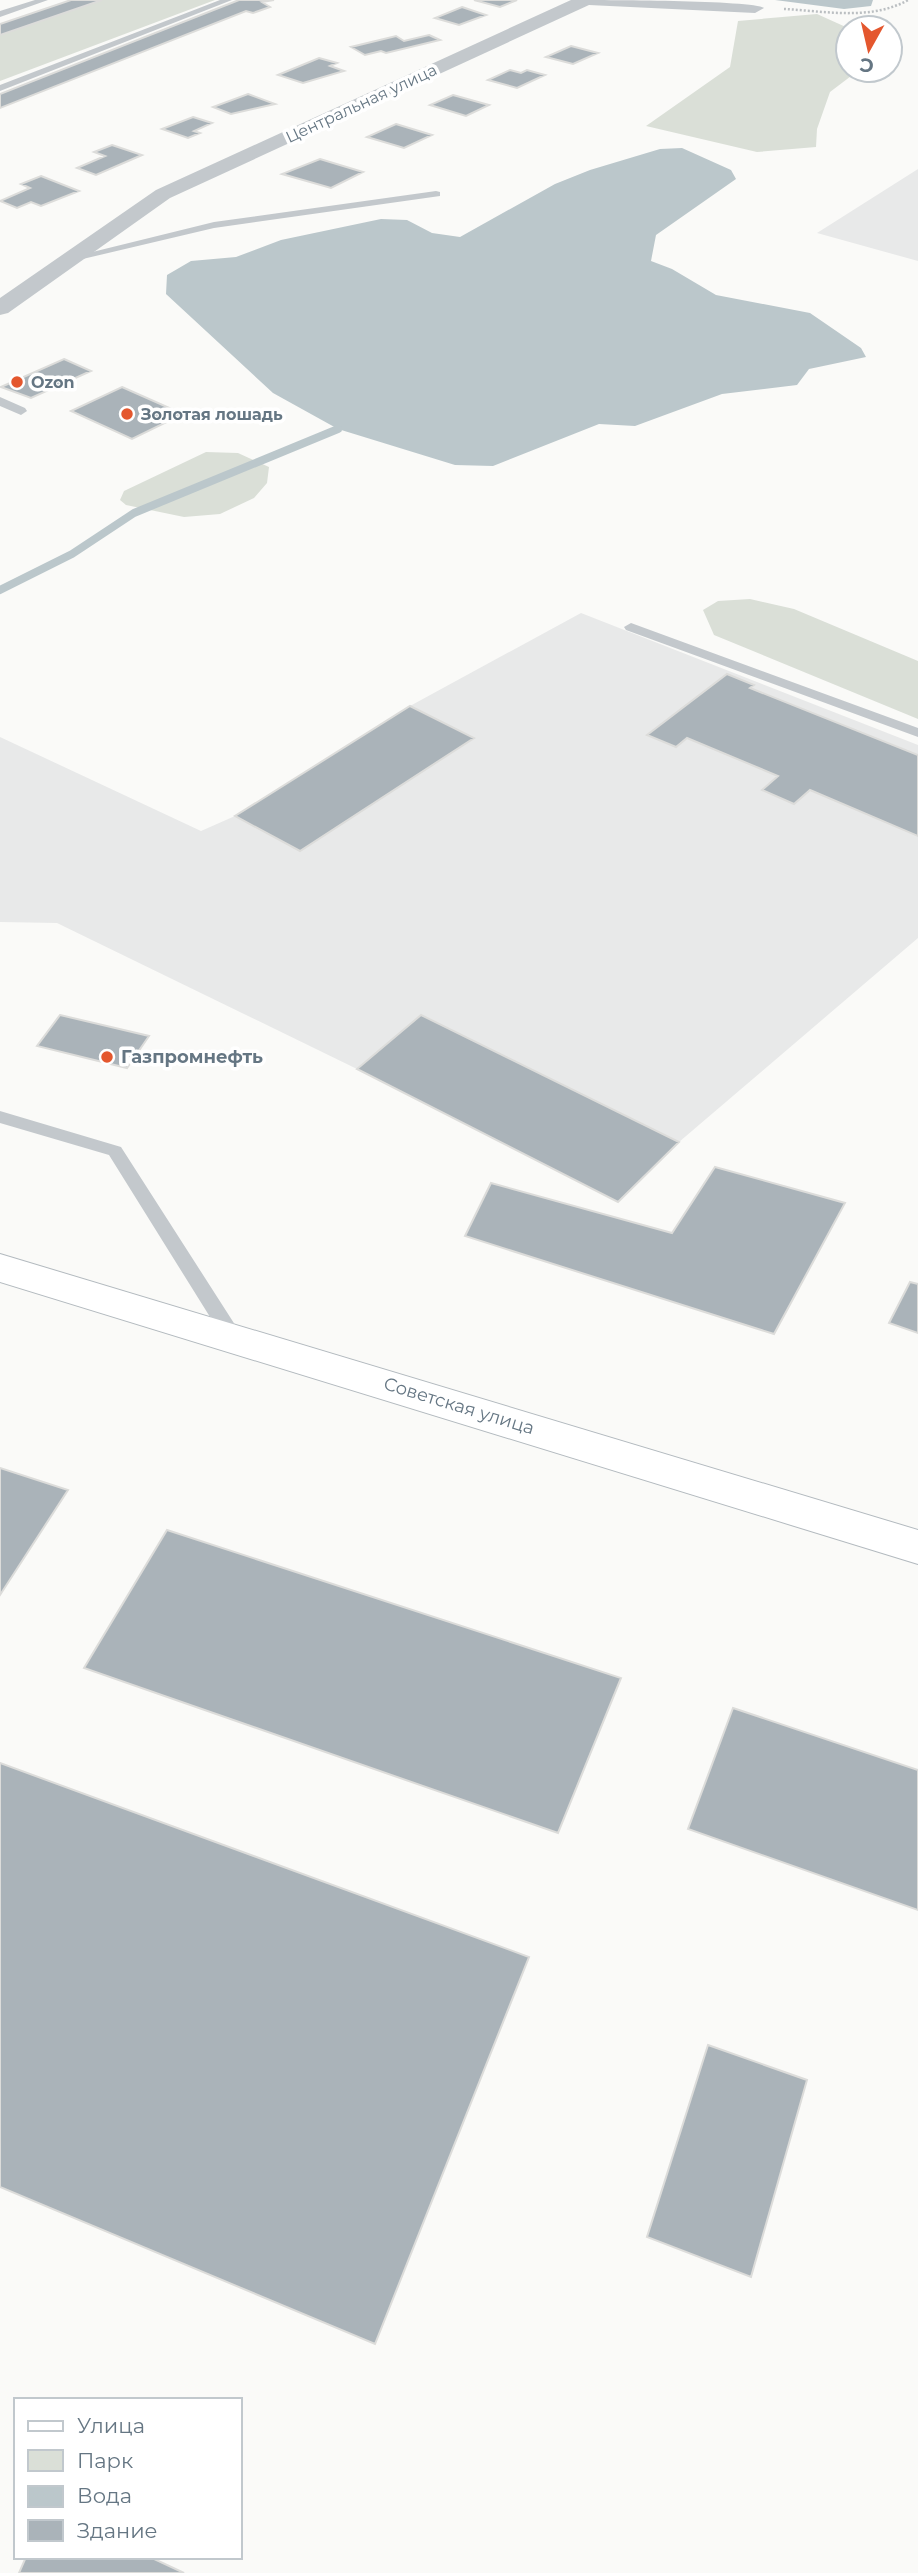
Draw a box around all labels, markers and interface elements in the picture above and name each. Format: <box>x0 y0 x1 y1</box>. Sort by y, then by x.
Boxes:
north arrow <box>834 14 904 84</box>
text: С <box>858 53 875 78</box>
street label: Центральная улица <box>283 60 440 147</box>
place label: Ozon <box>31 373 75 392</box>
marker: Ozon <box>9 374 25 390</box>
place label: Золотая лошадь <box>140 405 283 424</box>
marker: Золотая лошадь <box>119 406 135 422</box>
place label: Газпромнефть <box>121 1046 263 1068</box>
marker: Газпромнефть <box>99 1049 115 1065</box>
street label: Советская улица <box>381 1373 537 1439</box>
legend <box>14 2398 242 2559</box>
text: Улица <box>77 2413 145 2438</box>
text: Парк <box>77 2448 133 2473</box>
text: Вода <box>77 2483 132 2508</box>
text: Здание <box>77 2518 158 2543</box>

